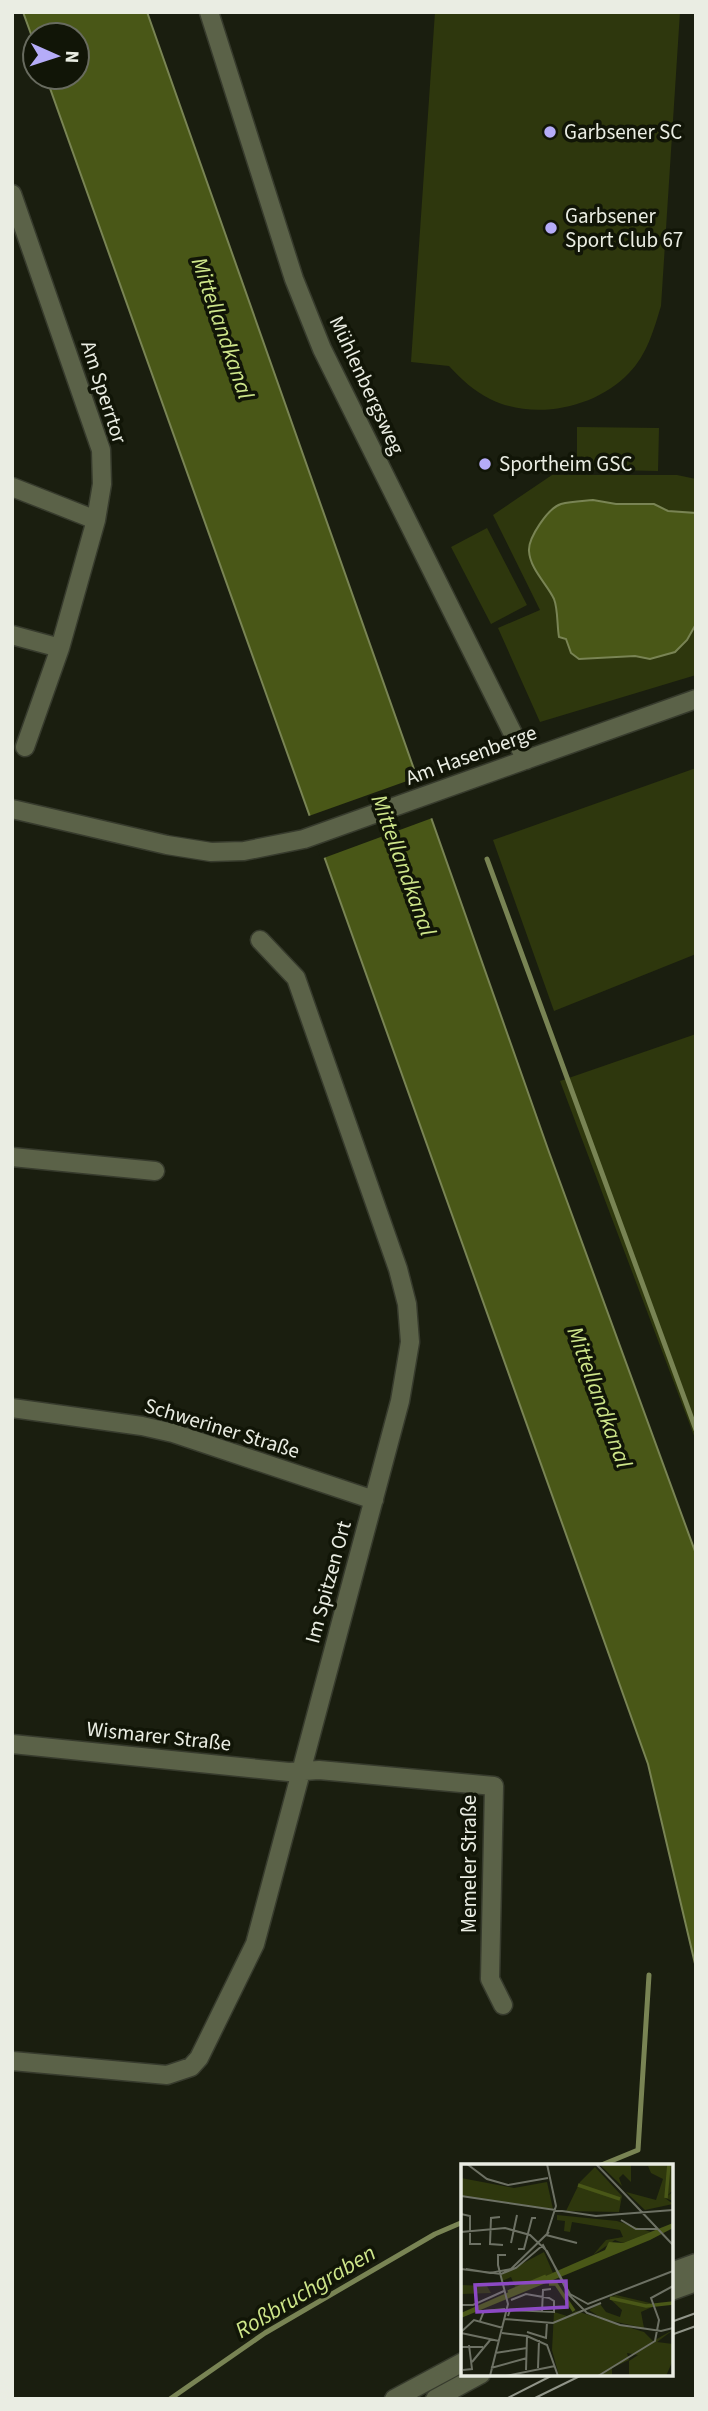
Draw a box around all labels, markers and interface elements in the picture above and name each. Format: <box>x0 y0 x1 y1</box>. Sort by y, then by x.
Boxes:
north arrow <box>21 21 91 91</box>
text: N <box>58 50 85 64</box>
place label: Garbsener SC <box>564 117 682 147</box>
marker: Garbsener SC <box>542 124 558 140</box>
place label: Garbsener Sport Club 67 <box>565 201 683 255</box>
marker: Garbsener Sport Club 67 <box>543 220 559 236</box>
water label: Mittellandkanal <box>183 253 262 404</box>
street label: Mühlenbergsweg <box>322 311 412 460</box>
street label: Am Sperrtor <box>73 337 135 448</box>
place label: Sportheim GSC <box>499 449 632 479</box>
marker: Sportheim GSC <box>477 456 493 472</box>
street label: Am Hasenberge <box>401 717 541 793</box>
water label: Mittellandkanal <box>363 790 445 941</box>
water label: Mittellandkanal <box>559 1322 641 1473</box>
street label: Schweriner Straße <box>141 1390 303 1466</box>
street label: Im Spitzen Ort <box>297 1518 359 1646</box>
street label: Wismarer Straße <box>85 1713 233 1759</box>
street label: Memeler Straße <box>454 1795 484 1933</box>
inset map <box>461 2164 673 2376</box>
water label: Roßbruchgraben <box>229 2236 382 2347</box>

